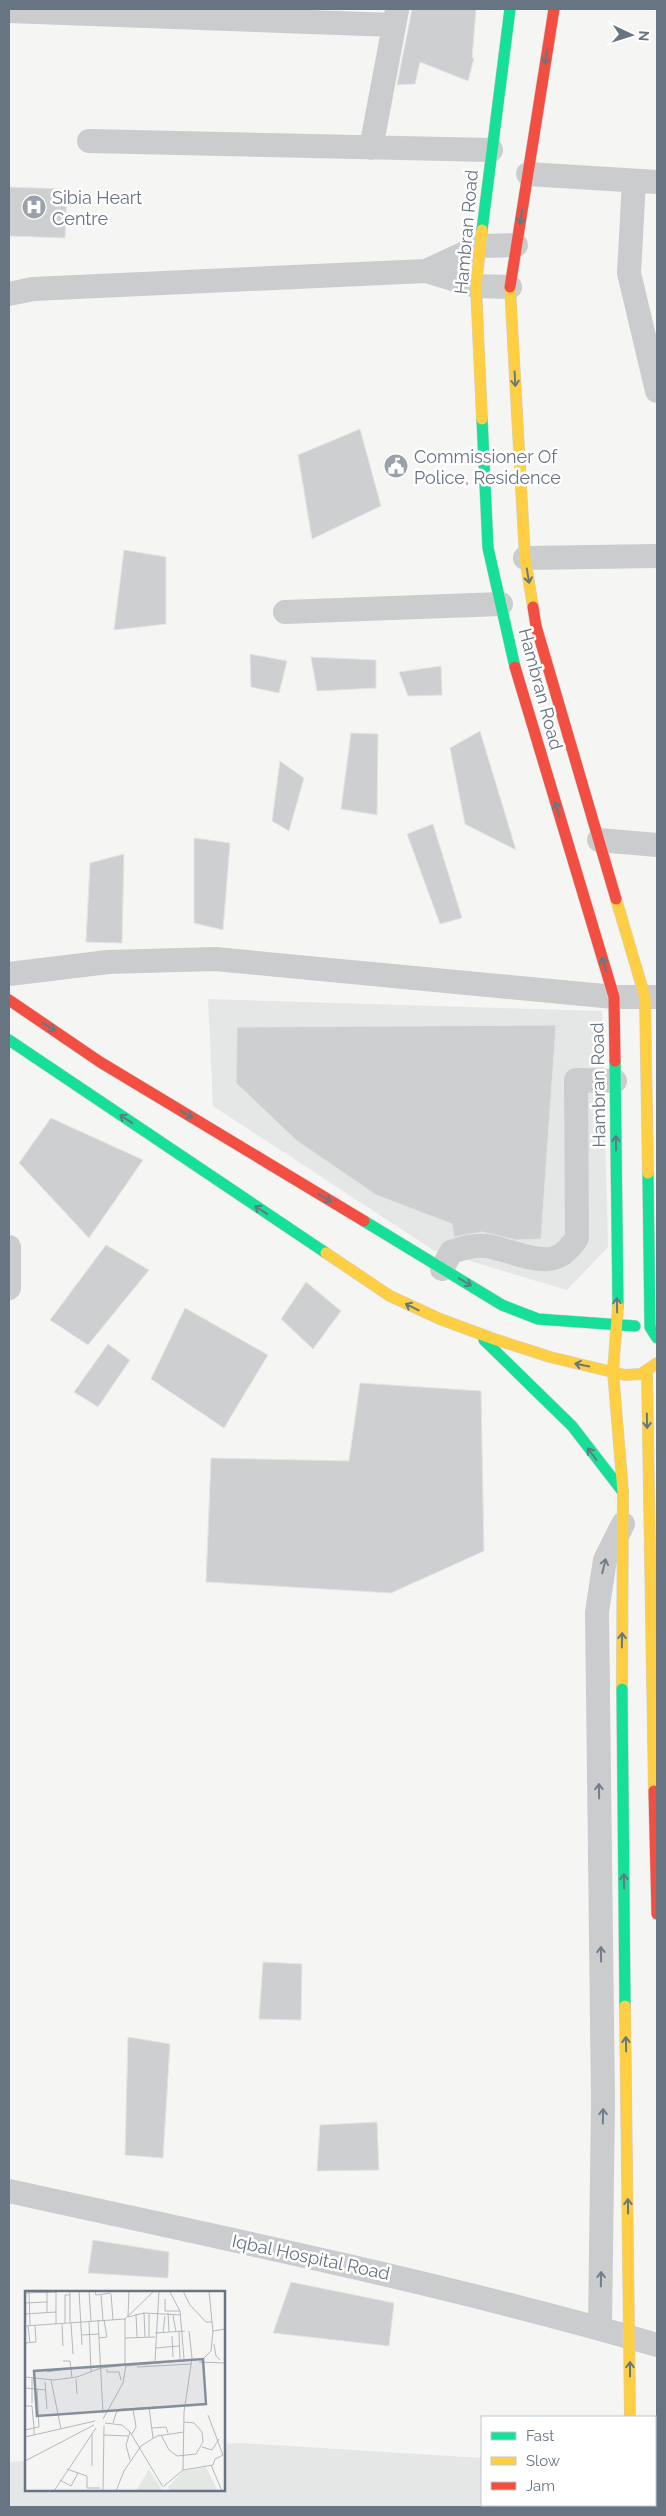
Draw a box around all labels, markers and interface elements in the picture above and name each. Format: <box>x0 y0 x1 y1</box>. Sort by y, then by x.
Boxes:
north arrow <box>606 10 656 60</box>
text: N <box>636 30 652 42</box>
one-way arrow <box>541 49 551 65</box>
street label: Hambran Road <box>450 169 482 295</box>
place label: Sibia Heart Centre <box>52 187 142 229</box>
hospital icon: Sibia Heart Centre <box>21 194 47 220</box>
one-way arrow <box>515 209 525 225</box>
one-way arrow <box>510 371 519 387</box>
place label: Commissioner Of Police, Residence <box>414 446 561 488</box>
public building icon: Commissioner Of Police, Residence <box>383 453 409 479</box>
one-way arrow <box>523 567 533 583</box>
street label: Hambran Road <box>515 626 567 752</box>
one-way arrow <box>552 802 561 817</box>
one-way arrow <box>599 957 609 973</box>
one-way arrow <box>42 1022 56 1032</box>
street label: Hambran Road <box>586 1022 610 1148</box>
one-way arrow <box>179 1110 193 1120</box>
one-way arrow <box>120 1114 134 1124</box>
one-way arrow <box>611 1135 621 1152</box>
one-way arrow <box>318 1194 332 1204</box>
one-way arrow <box>254 1205 268 1215</box>
one-way arrow <box>457 1278 471 1288</box>
one-way arrow <box>612 1298 622 1314</box>
one-way arrow <box>405 1302 420 1311</box>
one-way arrow <box>575 1360 591 1369</box>
one-way arrow <box>642 1412 652 1428</box>
one-way arrow <box>587 1448 598 1461</box>
one-way arrow <box>600 1558 609 1574</box>
one-way arrow <box>618 1632 627 1648</box>
one-way arrow <box>594 1783 604 1800</box>
one-way arrow <box>619 1873 629 1890</box>
one-way arrow <box>596 1946 606 1962</box>
one-way arrow <box>621 2036 631 2052</box>
one-way arrow <box>598 2108 608 2124</box>
one-way arrow <box>623 2198 633 2214</box>
street label: Iqbal Hospital Road <box>230 2230 392 2284</box>
one-way arrow <box>596 2271 606 2287</box>
inset map <box>25 2291 225 2491</box>
one-way arrow <box>625 2361 635 2377</box>
legend <box>481 2416 656 2506</box>
text: Fast <box>526 2427 554 2445</box>
text: Slow <box>526 2452 560 2470</box>
text: Jam <box>526 2477 555 2495</box>

